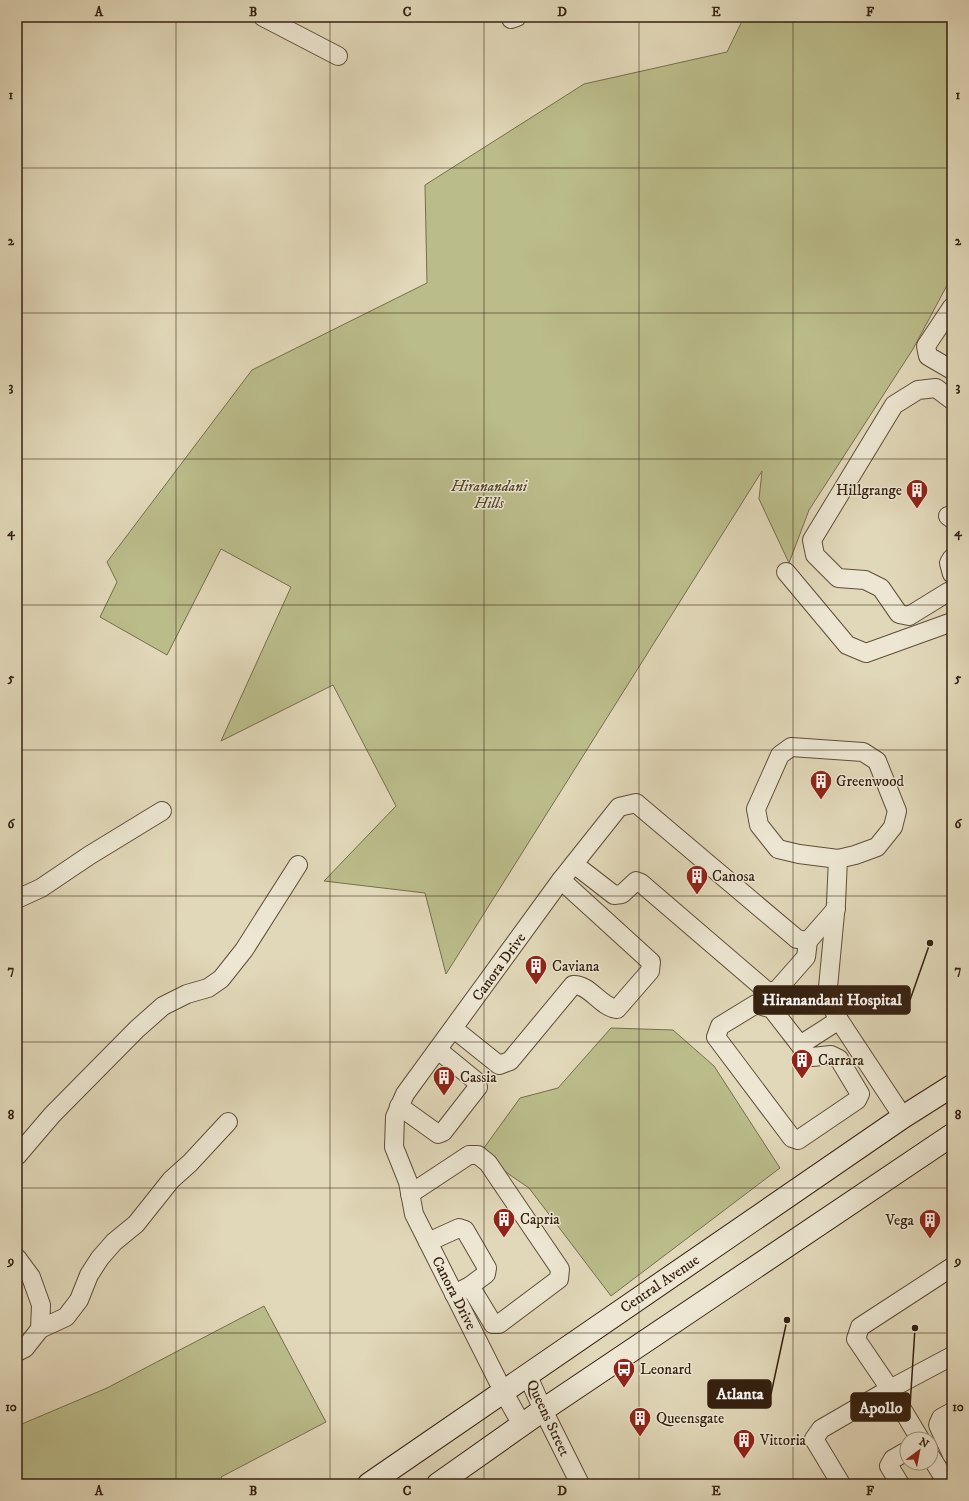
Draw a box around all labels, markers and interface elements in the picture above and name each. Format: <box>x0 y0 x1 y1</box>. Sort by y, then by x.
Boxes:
text: A <box>94 4 104 20</box>
text: B <box>249 4 257 20</box>
text: C <box>403 4 412 20</box>
text: D <box>557 4 567 20</box>
text: E <box>711 4 721 20</box>
text: F <box>866 4 875 20</box>
text: 1 <box>9 87 14 103</box>
text: 1 <box>956 87 961 103</box>
text: 2 <box>8 233 15 249</box>
text: 2 <box>955 233 962 249</box>
text: 3 <box>9 379 14 395</box>
text: 3 <box>956 379 961 395</box>
park label: Hiranandani Hills <box>450 477 528 513</box>
building icon: Hillgrange <box>904 477 930 510</box>
place label: Hillgrange <box>836 481 902 500</box>
text: 4 <box>6 524 15 541</box>
text: 4 <box>953 524 962 541</box>
text: 5 <box>7 670 15 686</box>
text: 5 <box>954 670 962 686</box>
building icon: Greenwood <box>808 768 834 801</box>
place label: Greenwood <box>836 772 904 791</box>
text: 6 <box>8 816 16 832</box>
text: 6 <box>955 816 963 832</box>
building icon: Canosa <box>684 863 710 896</box>
place label: Canosa <box>712 867 755 886</box>
street label: Canora Drive <box>468 929 530 1005</box>
building icon: Caviana <box>523 953 549 986</box>
place label: Caviana <box>552 957 600 976</box>
text: 7 <box>8 962 15 978</box>
text: 7 <box>955 962 962 978</box>
callout: Hiranandani Hospital <box>754 986 910 1014</box>
text: Hiranandani Hospital <box>762 990 903 1010</box>
building icon: Carrara <box>789 1047 815 1080</box>
place label: Carrara <box>818 1051 864 1070</box>
building icon: Cassia <box>431 1064 457 1097</box>
place label: Cassia <box>460 1068 497 1087</box>
text: 8 <box>8 1107 15 1123</box>
text: 8 <box>955 1107 962 1123</box>
building icon: Capria <box>491 1206 517 1239</box>
building icon: Vega <box>917 1207 943 1240</box>
place label: Capria <box>520 1210 560 1229</box>
place label: Vega <box>884 1211 915 1230</box>
street label: Central Avenue <box>617 1250 703 1318</box>
text: 9 <box>7 1253 14 1269</box>
street label: Canora Drive <box>427 1253 481 1333</box>
text: 9 <box>954 1253 961 1269</box>
bus stop icon: Leonard <box>611 1356 637 1389</box>
place label: Leonard <box>640 1360 692 1379</box>
street label: Queens Street <box>522 1377 574 1459</box>
callout: Atlanta <box>708 1380 771 1408</box>
text: Atlanta <box>715 1384 765 1404</box>
callout: Apollo <box>851 1393 910 1421</box>
text: Apollo <box>858 1398 903 1418</box>
text: 10 <box>5 1399 17 1415</box>
text: 10 <box>952 1399 964 1415</box>
building icon: Queensgate <box>627 1405 653 1438</box>
place label: Queensgate <box>656 1409 724 1428</box>
building icon: Vittoria <box>731 1427 757 1460</box>
place label: Vittoria <box>759 1431 806 1450</box>
north arrow <box>899 1431 939 1471</box>
text: N <box>916 1435 931 1452</box>
text: A <box>94 1483 104 1499</box>
text: B <box>249 1483 257 1499</box>
text: C <box>403 1483 412 1499</box>
text: D <box>557 1483 567 1499</box>
text: E <box>711 1483 721 1499</box>
text: F <box>866 1483 875 1499</box>

